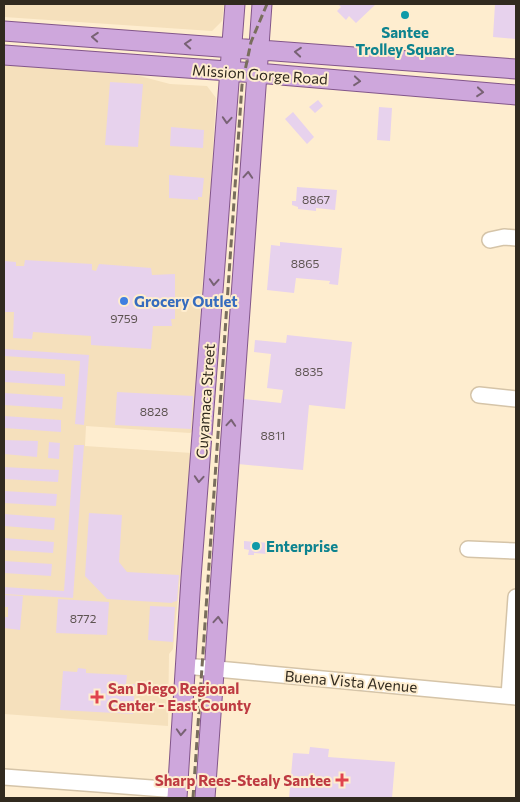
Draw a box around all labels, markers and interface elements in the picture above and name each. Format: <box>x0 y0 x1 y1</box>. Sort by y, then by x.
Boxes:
marker: Santee Trolley Square <box>399 9 411 21</box>
place label: Santee Trolley Square <box>356 23 454 58</box>
one-way arrow <box>91 32 99 43</box>
one-way arrow <box>184 39 192 50</box>
one-way arrow <box>294 47 302 58</box>
street label: Mission Gorge Road <box>192 60 328 88</box>
one-way arrow <box>354 76 362 87</box>
one-way arrow <box>476 86 484 97</box>
one-way arrow <box>222 116 233 124</box>
one-way arrow <box>243 171 254 179</box>
house number: 8867 <box>302 192 330 206</box>
house number: 8865 <box>291 256 319 270</box>
one-way arrow <box>209 278 220 286</box>
place label: Grocery Outlet <box>134 292 238 310</box>
marker: Grocery Outlet <box>118 295 130 307</box>
house number: 9759 <box>110 311 138 325</box>
street label: Cuyamaca Street <box>192 343 218 459</box>
house number: 8835 <box>295 364 323 378</box>
house number: 8828 <box>140 404 168 418</box>
one-way arrow <box>226 418 237 426</box>
house number: 8811 <box>261 428 285 442</box>
one-way arrow <box>194 475 205 483</box>
place label: Enterprise <box>266 537 338 555</box>
marker: Enterprise <box>250 540 262 552</box>
house number: 8772 <box>70 611 97 625</box>
one-way arrow <box>212 615 223 623</box>
street label: Buena Vista Avenue <box>284 666 418 696</box>
place label: San Diego Regional Center - East County <box>108 679 252 714</box>
marker: San Diego Regional Center - East County <box>90 690 104 704</box>
one-way arrow <box>176 728 187 736</box>
place label: Sharp Rees-Stealy Santee <box>155 771 331 789</box>
marker: Sharp Rees-Stealy Santee <box>335 773 349 787</box>

